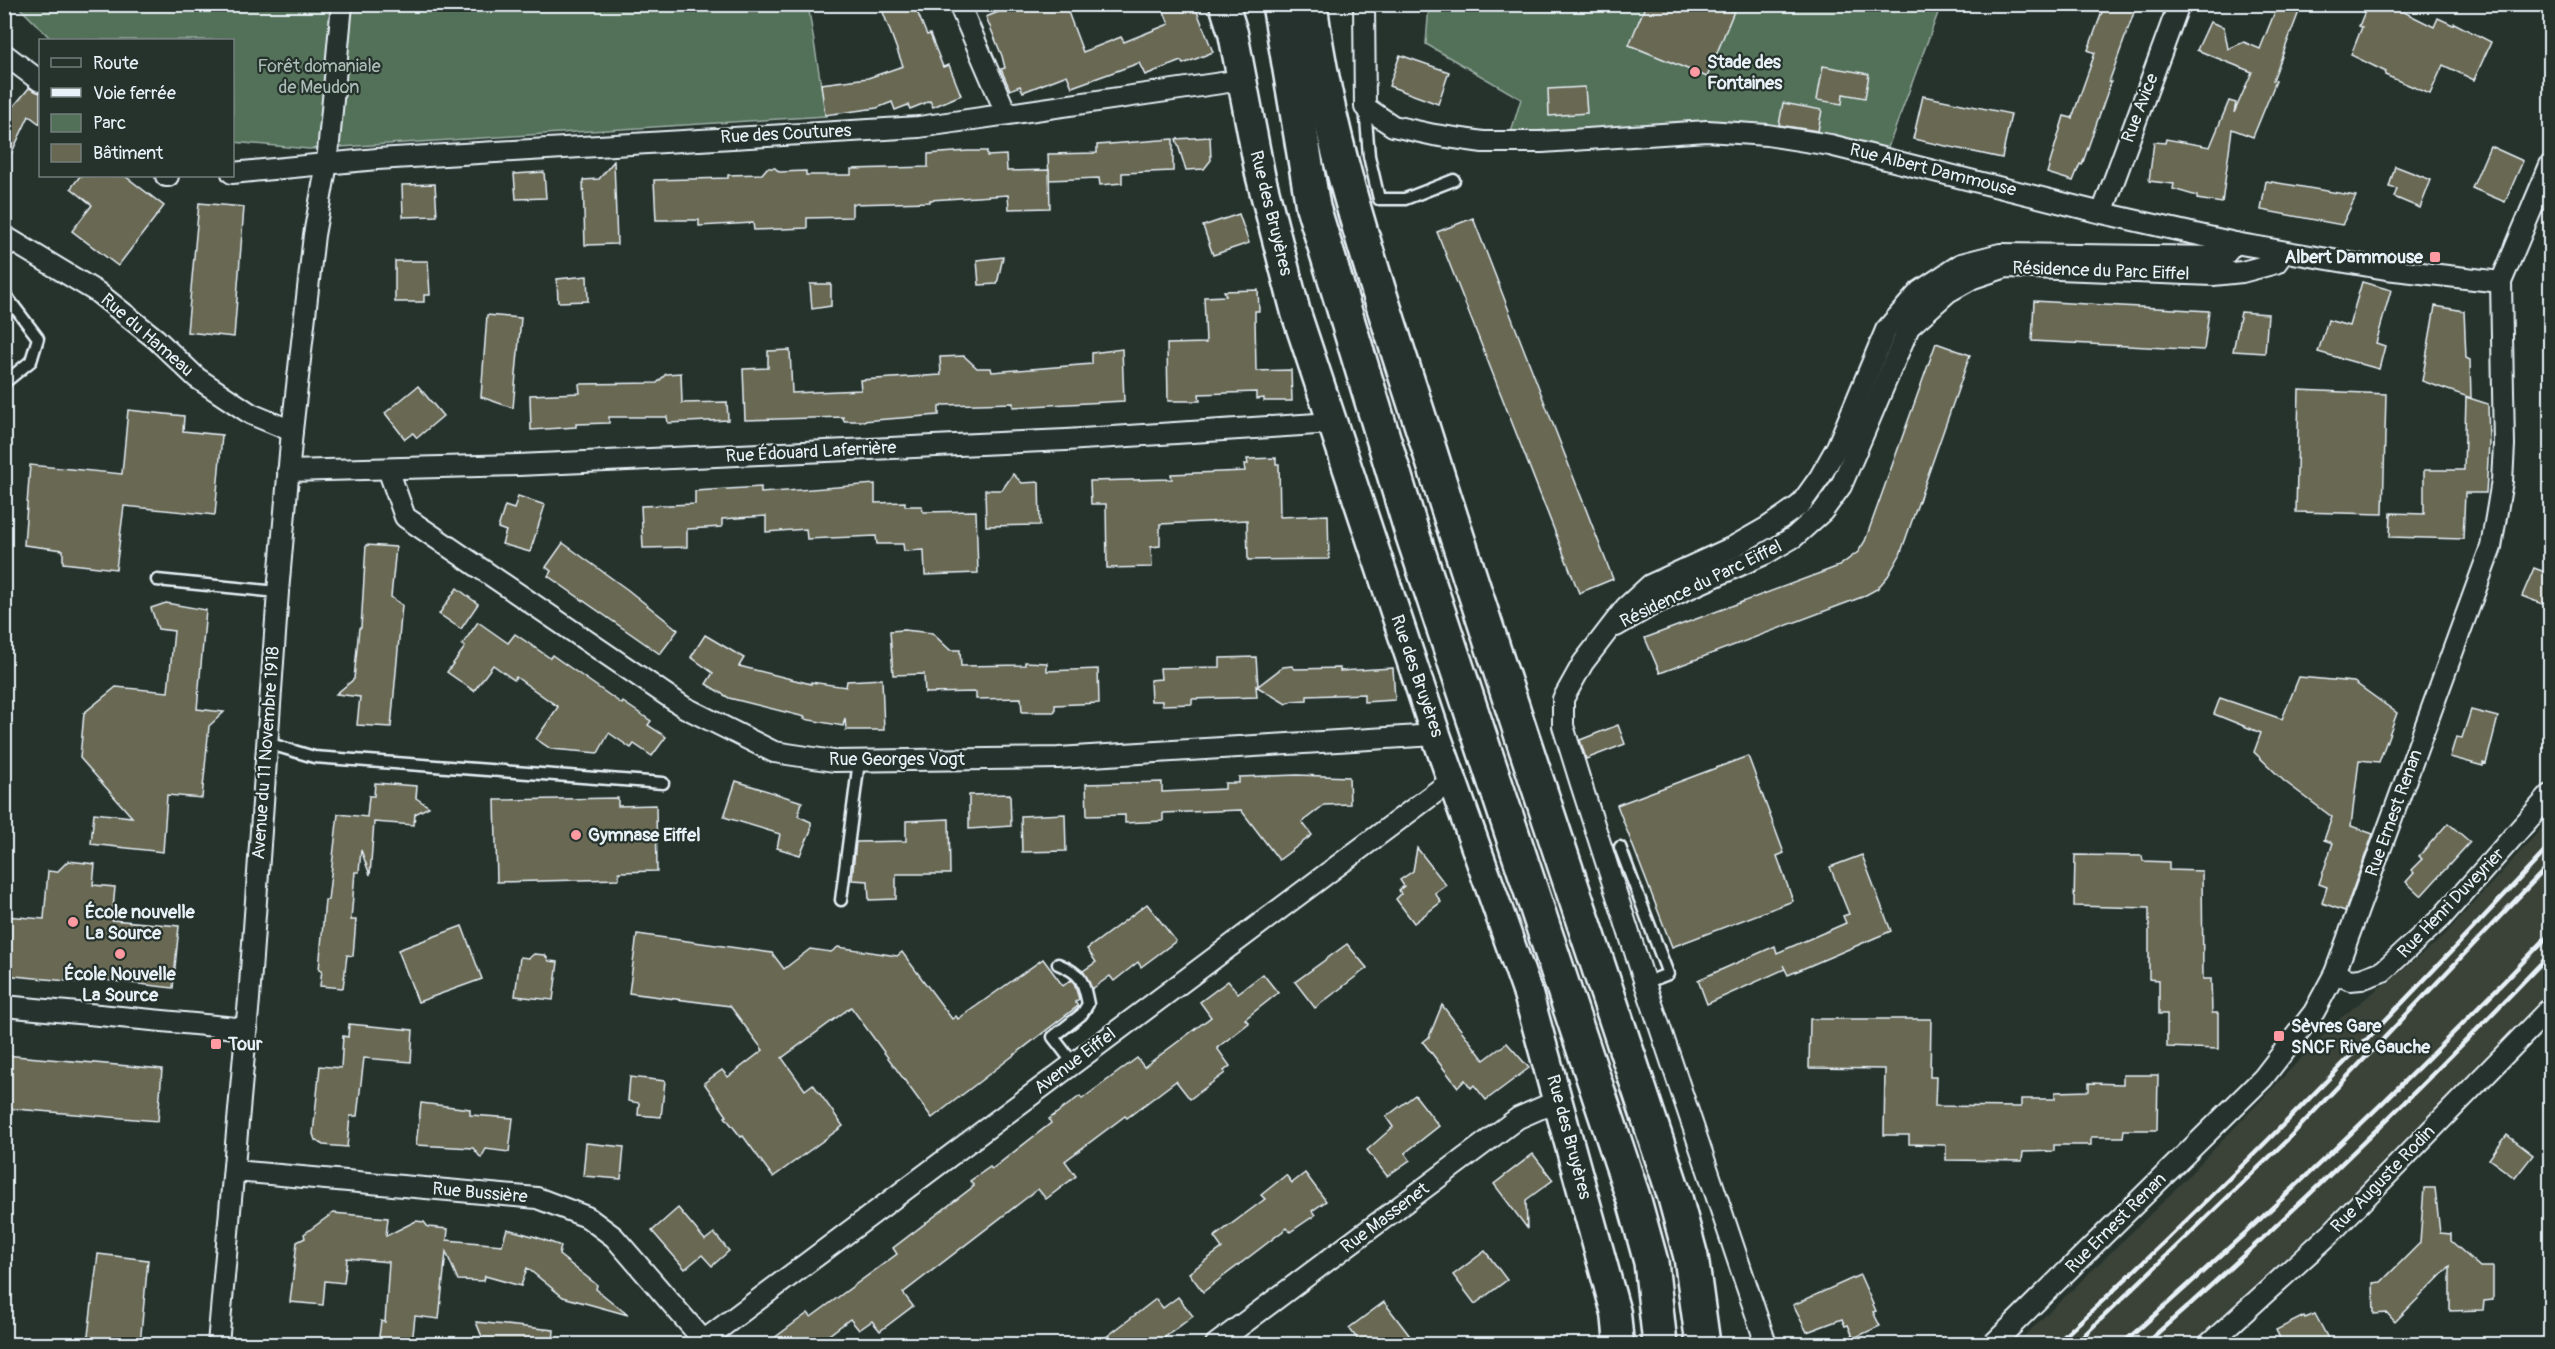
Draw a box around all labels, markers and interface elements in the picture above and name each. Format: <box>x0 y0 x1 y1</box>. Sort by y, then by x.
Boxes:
legend <box>39 39 234 177</box>
place label: Stade des Fontaines <box>1707 51 1783 95</box>
text: Route <box>93 52 138 75</box>
park label: Forêt domaniale de Meudon <box>257 55 381 99</box>
marker: Stade des Fontaines <box>1688 65 1702 79</box>
street label: Rue Avice <box>2116 70 2164 146</box>
text: Voie ferrée <box>93 82 176 105</box>
text: Parc <box>93 112 126 135</box>
street label: Rue des Coutures <box>720 119 852 149</box>
street label: Rue Albert Dammouse <box>1847 138 2019 202</box>
text: Bâtiment <box>93 142 164 165</box>
street label: Rue des Bruyères <box>1244 148 1298 278</box>
place label: Albert Dammouse <box>2284 246 2424 269</box>
marker: Albert Dammouse <box>2428 250 2442 264</box>
street label: Résidence du Parc Eiffel <box>2012 256 2190 286</box>
street label: Rue du Hameau <box>96 288 198 382</box>
street label: Rue Édouard Laferrière <box>725 436 897 468</box>
street label: Résidence du Parc Eiffel <box>1616 535 1786 633</box>
street label: Rue des Bruyères <box>1385 612 1449 740</box>
street label: Avenue du 11 Novembre 1918 <box>247 646 285 860</box>
street label: Rue Ernest Renan <box>2360 746 2428 880</box>
street label: Rue Georges Vogt <box>829 748 966 771</box>
place label: Gymnase Eiffel <box>588 824 700 847</box>
marker: Gymnase Eiffel <box>569 828 583 842</box>
street label: Rue Henri Duveyrier <box>2392 843 2510 963</box>
place label: École nouvelle La Source <box>85 901 196 945</box>
marker: École nouvelle La Source <box>66 915 80 929</box>
marker: École Nouvelle La Source <box>113 947 127 961</box>
place label: École Nouvelle La Source <box>64 963 177 1007</box>
place label: Sèvres Gare SNCF Rive Gauche <box>2291 1015 2431 1059</box>
street label: Avenue Eiffel <box>1029 1023 1121 1099</box>
marker: Sèvres Gare SNCF Rive Gauche <box>2272 1029 2286 1043</box>
place label: Tour <box>227 1033 263 1056</box>
marker: Tour <box>209 1037 223 1051</box>
street label: Rue des Bruyères <box>1541 1072 1597 1202</box>
street label: Rue Auguste Rodin <box>2326 1120 2440 1238</box>
street label: Rue Ernest Renan <box>2061 1168 2171 1278</box>
street label: Rue Bussière <box>432 1177 529 1209</box>
street label: Rue Massenet <box>1336 1177 1434 1259</box>

